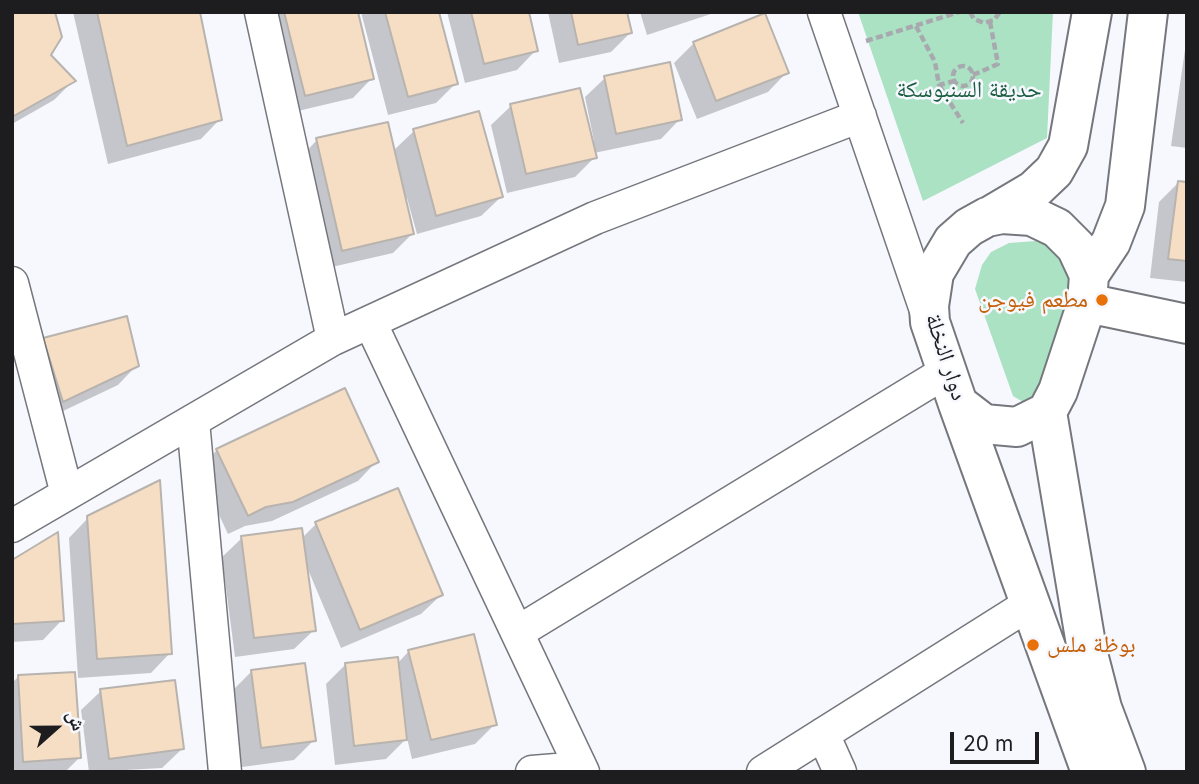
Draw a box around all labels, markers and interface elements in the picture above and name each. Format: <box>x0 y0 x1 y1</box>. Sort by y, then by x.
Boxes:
park label: حديقة السنبوسكة <box>896 76 1042 104</box>
place label: مطعم فيوجن <box>978 286 1088 314</box>
marker: مطعم فيوجن <box>1094 292 1110 308</box>
street label: دوار النخلة <box>919 310 973 404</box>
place label: بوظة ملس <box>1047 631 1136 659</box>
marker: بوظة ملس <box>1025 637 1041 653</box>
north arrow <box>21 693 91 763</box>
text: ش <box>62 707 90 734</box>
scale bar <box>954 718 1043 762</box>
text: 20 m <box>963 731 1013 756</box>

